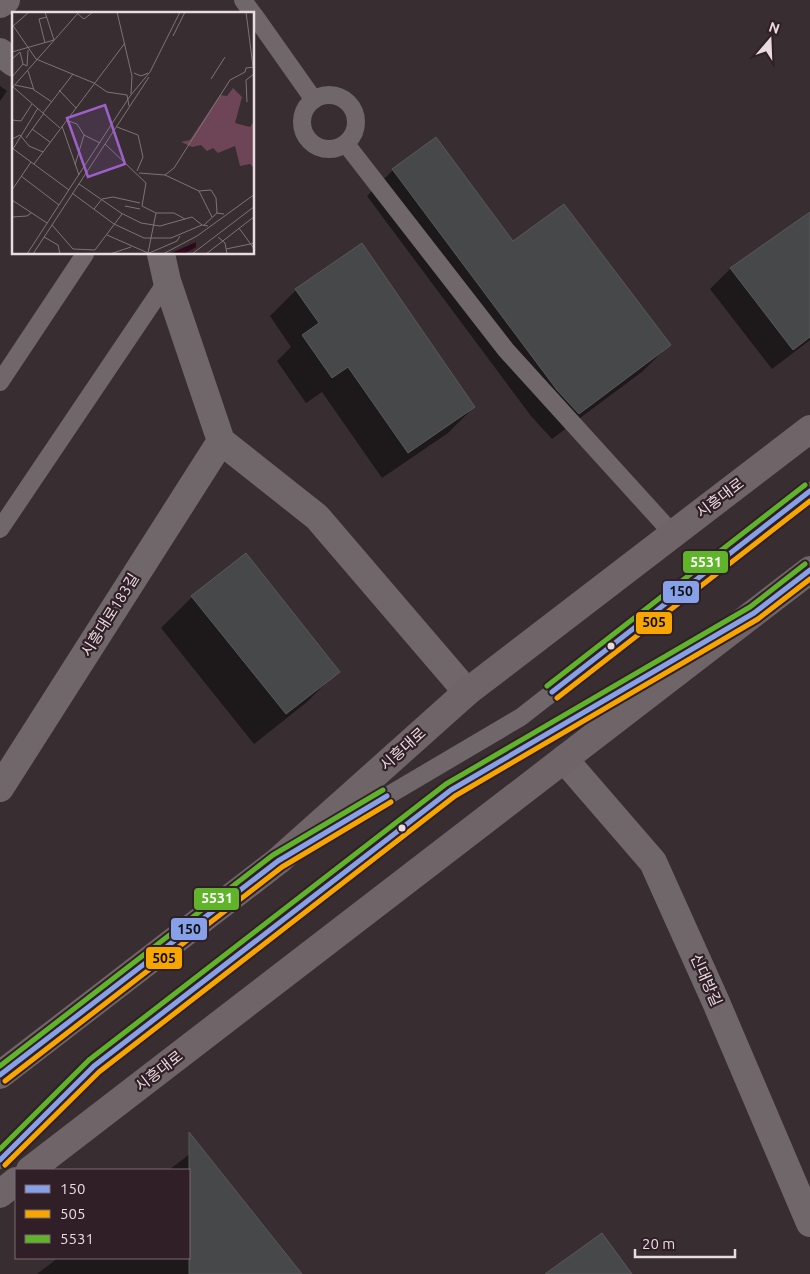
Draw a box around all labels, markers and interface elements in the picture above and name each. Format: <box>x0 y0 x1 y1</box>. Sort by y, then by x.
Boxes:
inset map <box>12 12 255 255</box>
north arrow <box>745 15 795 65</box>
text: N <box>767 18 782 37</box>
street label: 시흥대로 <box>693 474 747 521</box>
line badge: 5531 <box>682 550 729 574</box>
text: 5531 <box>690 554 722 570</box>
street label: 시흥대로183길 <box>77 570 142 659</box>
line badge: 150 <box>662 580 700 604</box>
text: 150 <box>669 583 693 599</box>
line badge: 505 <box>635 611 673 635</box>
text: 505 <box>642 614 666 630</box>
unlabelled marker <box>606 641 616 651</box>
street label: 시흥대로 <box>376 724 429 773</box>
unlabelled marker <box>397 823 407 833</box>
line badge: 5531 <box>193 887 240 911</box>
text: 5531 <box>201 890 233 906</box>
line badge: 150 <box>170 917 208 941</box>
text: 150 <box>177 921 201 937</box>
line badge: 505 <box>145 946 183 970</box>
text: 505 <box>152 950 176 966</box>
street label: 신대방길 <box>687 951 725 1008</box>
street label: 시흥대로 <box>132 1047 186 1094</box>
legend <box>15 1169 190 1259</box>
text: 150 <box>60 1180 85 1197</box>
text: 505 <box>60 1205 85 1222</box>
scale bar <box>635 1226 735 1258</box>
text: 5531 <box>60 1230 94 1247</box>
text: 20 m <box>642 1235 675 1252</box>

